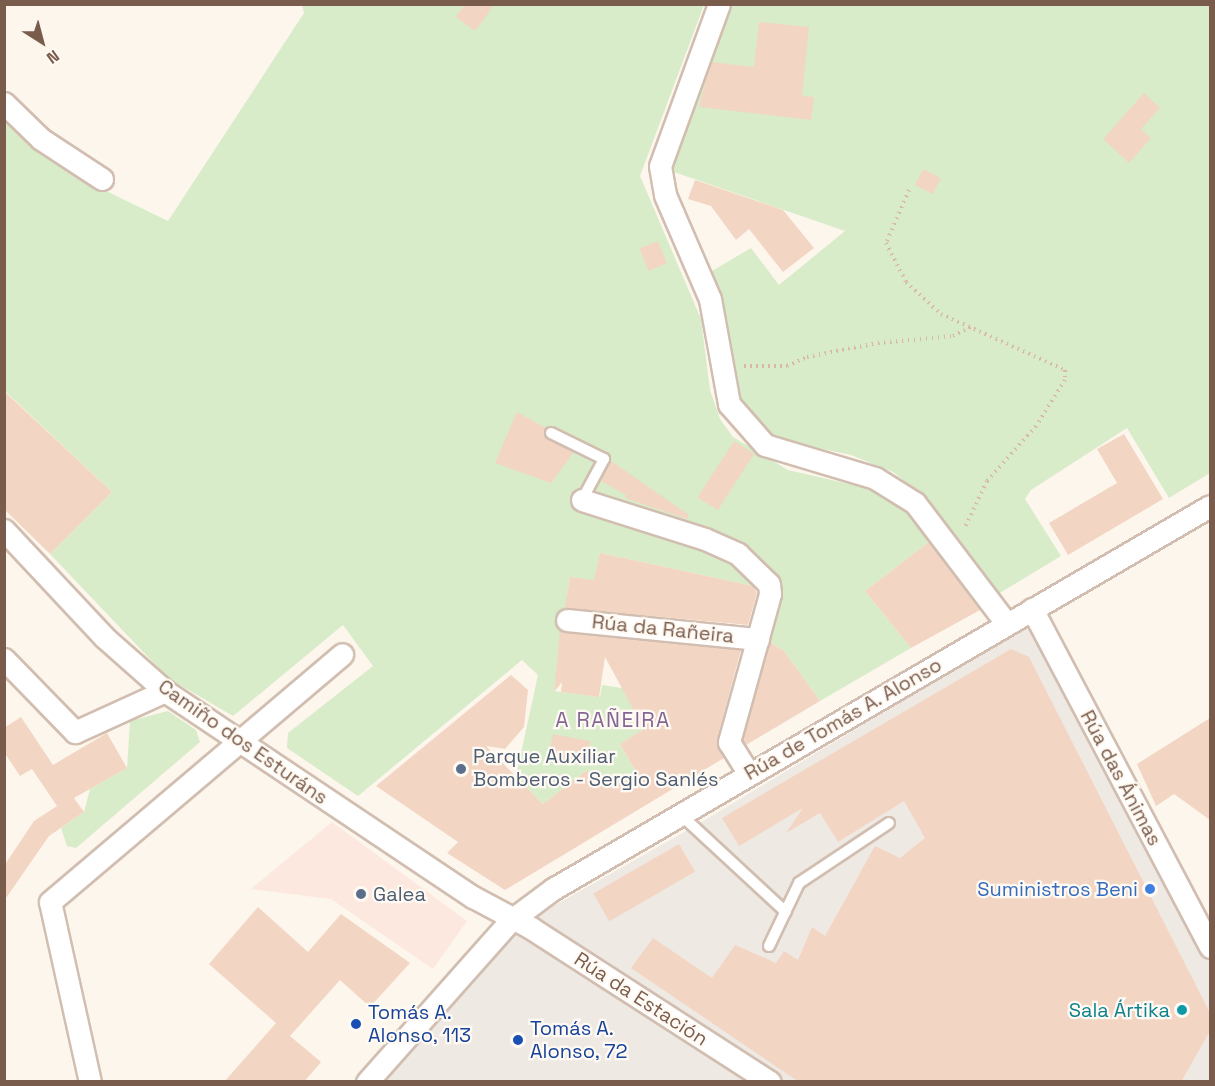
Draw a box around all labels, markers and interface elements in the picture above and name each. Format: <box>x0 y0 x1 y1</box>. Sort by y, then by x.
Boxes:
north arrow <box>12 12 72 72</box>
text: N <box>42 45 63 69</box>
street label: Rúa da Rañeira <box>591 610 735 648</box>
street label: Rúa de Tomás A. Alonso <box>739 652 947 786</box>
street label: Camiño dos Esturáns <box>154 674 332 810</box>
street label: Rúa das Ánimas <box>1075 706 1167 850</box>
district label: A RAÑEIRA <box>555 707 671 733</box>
place label: Parque Auxiliar Bomberos - Sergio Sanlés <box>473 745 720 792</box>
marker: Parque Auxiliar Bomberos - Sergio Sanlés <box>454 762 468 776</box>
place label: Suministros Beni <box>977 877 1138 901</box>
place label: Galea <box>373 882 426 906</box>
marker: Suministros Beni <box>1143 882 1157 896</box>
marker: Galea <box>354 887 368 901</box>
street label: Rúa da Estación <box>570 947 712 1051</box>
place label: Sala Ártika <box>1068 998 1170 1022</box>
place label: Tomás A. Alonso, 113 <box>368 1000 472 1047</box>
marker: Sala Ártika <box>1175 1003 1189 1017</box>
place label: Tomás A. Alonso, 72 <box>530 1016 628 1063</box>
marker: Tomás A. Alonso, 113 <box>349 1017 363 1031</box>
marker: Tomás A. Alonso, 72 <box>511 1033 525 1047</box>

